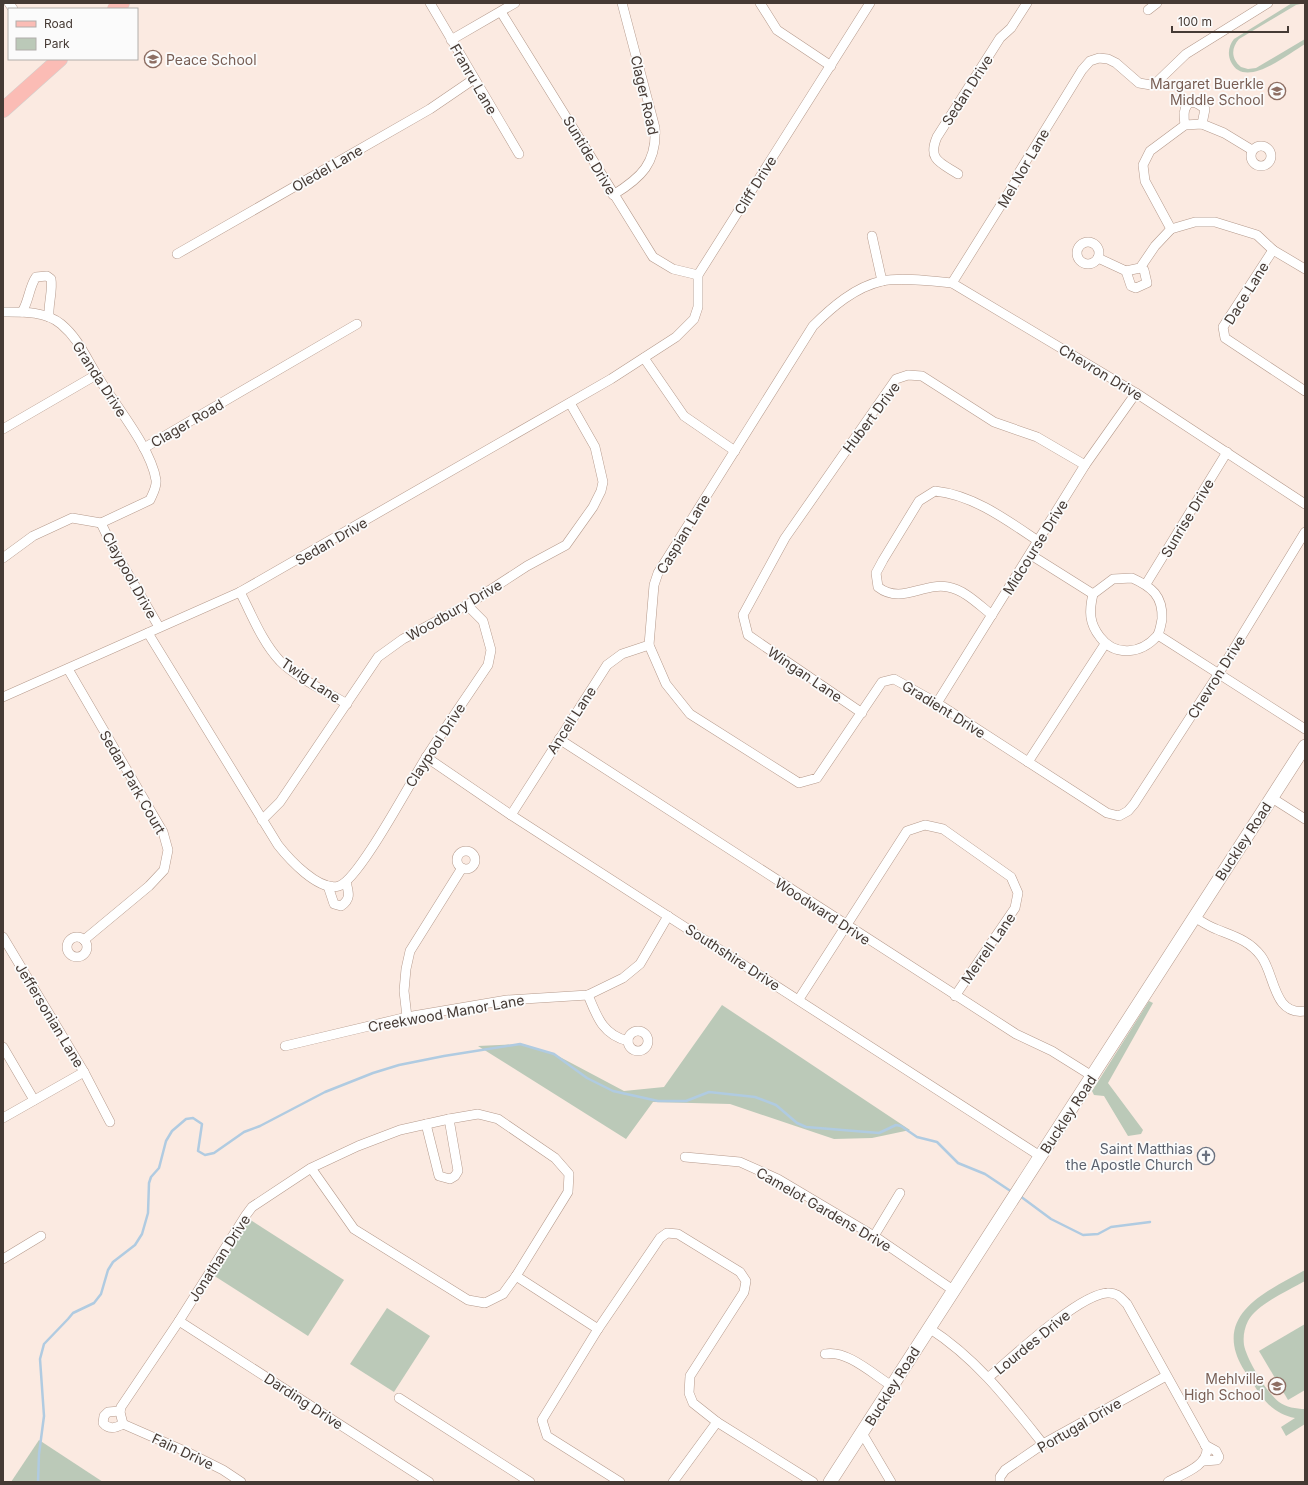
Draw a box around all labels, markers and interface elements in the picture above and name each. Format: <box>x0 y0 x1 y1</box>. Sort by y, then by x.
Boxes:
legend <box>8 8 138 60</box>
scale bar <box>1172 8 1288 34</box>
text: 100 m <box>1178 14 1212 29</box>
text: Road <box>44 16 73 31</box>
text: Park <box>44 36 70 51</box>
street label: Franru Lane <box>447 41 501 117</box>
school or university icon: Peace School <box>143 49 163 69</box>
place label: Peace School <box>166 51 257 68</box>
street label: Sedan Drive <box>938 52 996 128</box>
street label: Clager Road <box>628 54 662 136</box>
place label: Margaret Buerkle Middle School <box>1150 75 1264 108</box>
school or university icon: Margaret Buerkle Middle School <box>1267 81 1287 101</box>
street label: Suntide Drive <box>560 113 620 197</box>
street label: Mel Nor Lane <box>994 125 1052 211</box>
street label: Oledel Lane <box>289 141 365 195</box>
street label: Cliff Drive <box>730 153 780 217</box>
street label: Dace Lane <box>1220 259 1272 327</box>
street label: Granda Drive <box>69 338 131 420</box>
street label: Chevron Drive <box>1056 340 1146 404</box>
street label: Hubert Drive <box>839 378 903 456</box>
street label: Clager Road <box>148 395 226 451</box>
street label: Sunrise Drive <box>1157 476 1217 560</box>
street label: Caspian Lane <box>653 491 713 577</box>
street label: Midcourse Drive <box>999 496 1071 598</box>
street label: Sedan Drive <box>292 514 370 568</box>
street label: Claypool Drive <box>99 529 161 621</box>
street label: Woodbury Drive <box>403 576 505 644</box>
street label: Chevron Drive <box>1184 632 1248 722</box>
street label: Wingan Lane <box>764 643 846 705</box>
street label: Twig Lane <box>278 654 344 706</box>
street label: Gradient Drive <box>899 677 989 741</box>
street label: Ancell Lane <box>543 683 599 757</box>
street label: Claypool Drive <box>402 700 468 790</box>
street label: Sedan Park Court <box>96 727 170 837</box>
street label: Buckley Road <box>1211 799 1275 883</box>
street label: Woodward Drive <box>772 874 874 948</box>
street label: Merrell Lane <box>957 909 1019 987</box>
street label: Southshire Drive <box>682 920 784 994</box>
street label: Jeffersonian Lane <box>12 960 88 1070</box>
street label: Creekwood Manor Lane <box>367 991 525 1035</box>
street label: Buckley Road <box>1036 1072 1100 1156</box>
place label: Saint Matthias the Apostle Church <box>1066 1140 1193 1173</box>
church icon: Saint Matthias the Apostle Church <box>1196 1146 1216 1166</box>
street label: Camelot Gardens Drive <box>753 1163 895 1255</box>
street label: Jonathan Drive <box>185 1211 253 1305</box>
street label: Lourdes Drive <box>991 1306 1073 1378</box>
street label: Buckley Road <box>861 1343 923 1429</box>
street label: Darding Drive <box>261 1369 347 1433</box>
place label: Mehlville High School <box>1184 1370 1264 1403</box>
school or university icon: Mehlville High School <box>1267 1376 1287 1396</box>
street label: Portugal Drive <box>1034 1394 1124 1456</box>
street label: Fain Drive <box>149 1429 217 1473</box>

